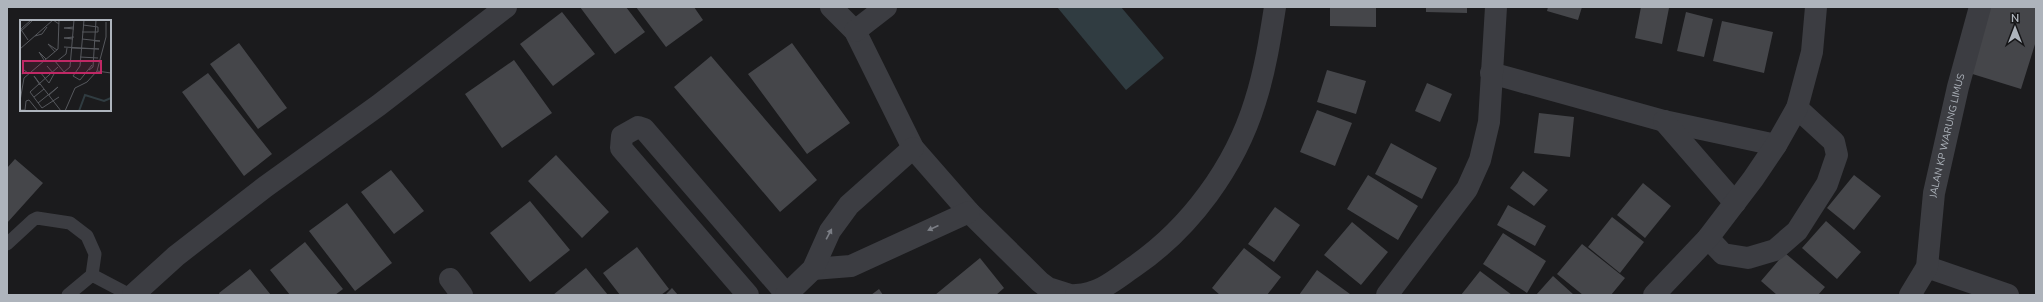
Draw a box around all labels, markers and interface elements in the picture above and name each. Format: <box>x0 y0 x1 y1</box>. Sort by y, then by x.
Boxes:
north arrow <box>1995 8 2035 48</box>
text: N <box>2011 11 2019 26</box>
inset map <box>20 20 111 111</box>
street label: JALAN KP WARUNG LIMUS <box>1926 72 1968 199</box>
one-way arrow <box>927 225 939 231</box>
one-way arrow <box>826 228 832 240</box>

